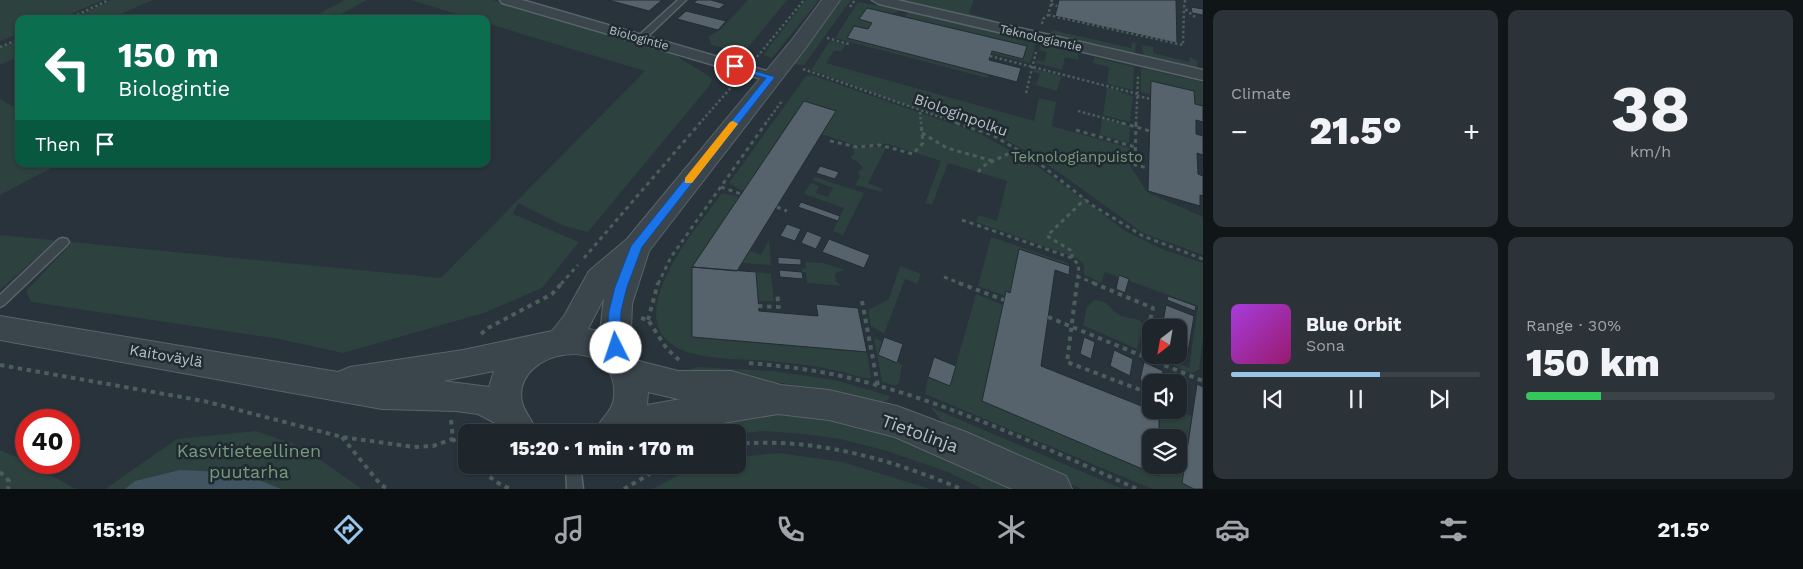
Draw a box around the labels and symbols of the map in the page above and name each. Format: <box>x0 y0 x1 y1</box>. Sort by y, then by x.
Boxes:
street label: Teknologiantie <box>998 22 1084 54</box>
street label: Biologintie <box>608 23 670 53</box>
pin <box>714 45 756 87</box>
street label: Biologinpolku <box>912 90 1010 140</box>
park label: Teknologianpuisto <box>1011 148 1143 166</box>
north arrow <box>1142 319 1188 364</box>
position arrow <box>589 321 641 373</box>
street label: Kaitoväylä <box>128 341 204 371</box>
speed limit sign: 40 <box>15 409 80 474</box>
street label: Tietolinja <box>879 409 961 457</box>
park label: Kasvitieteellinen puutarha <box>177 440 321 482</box>

